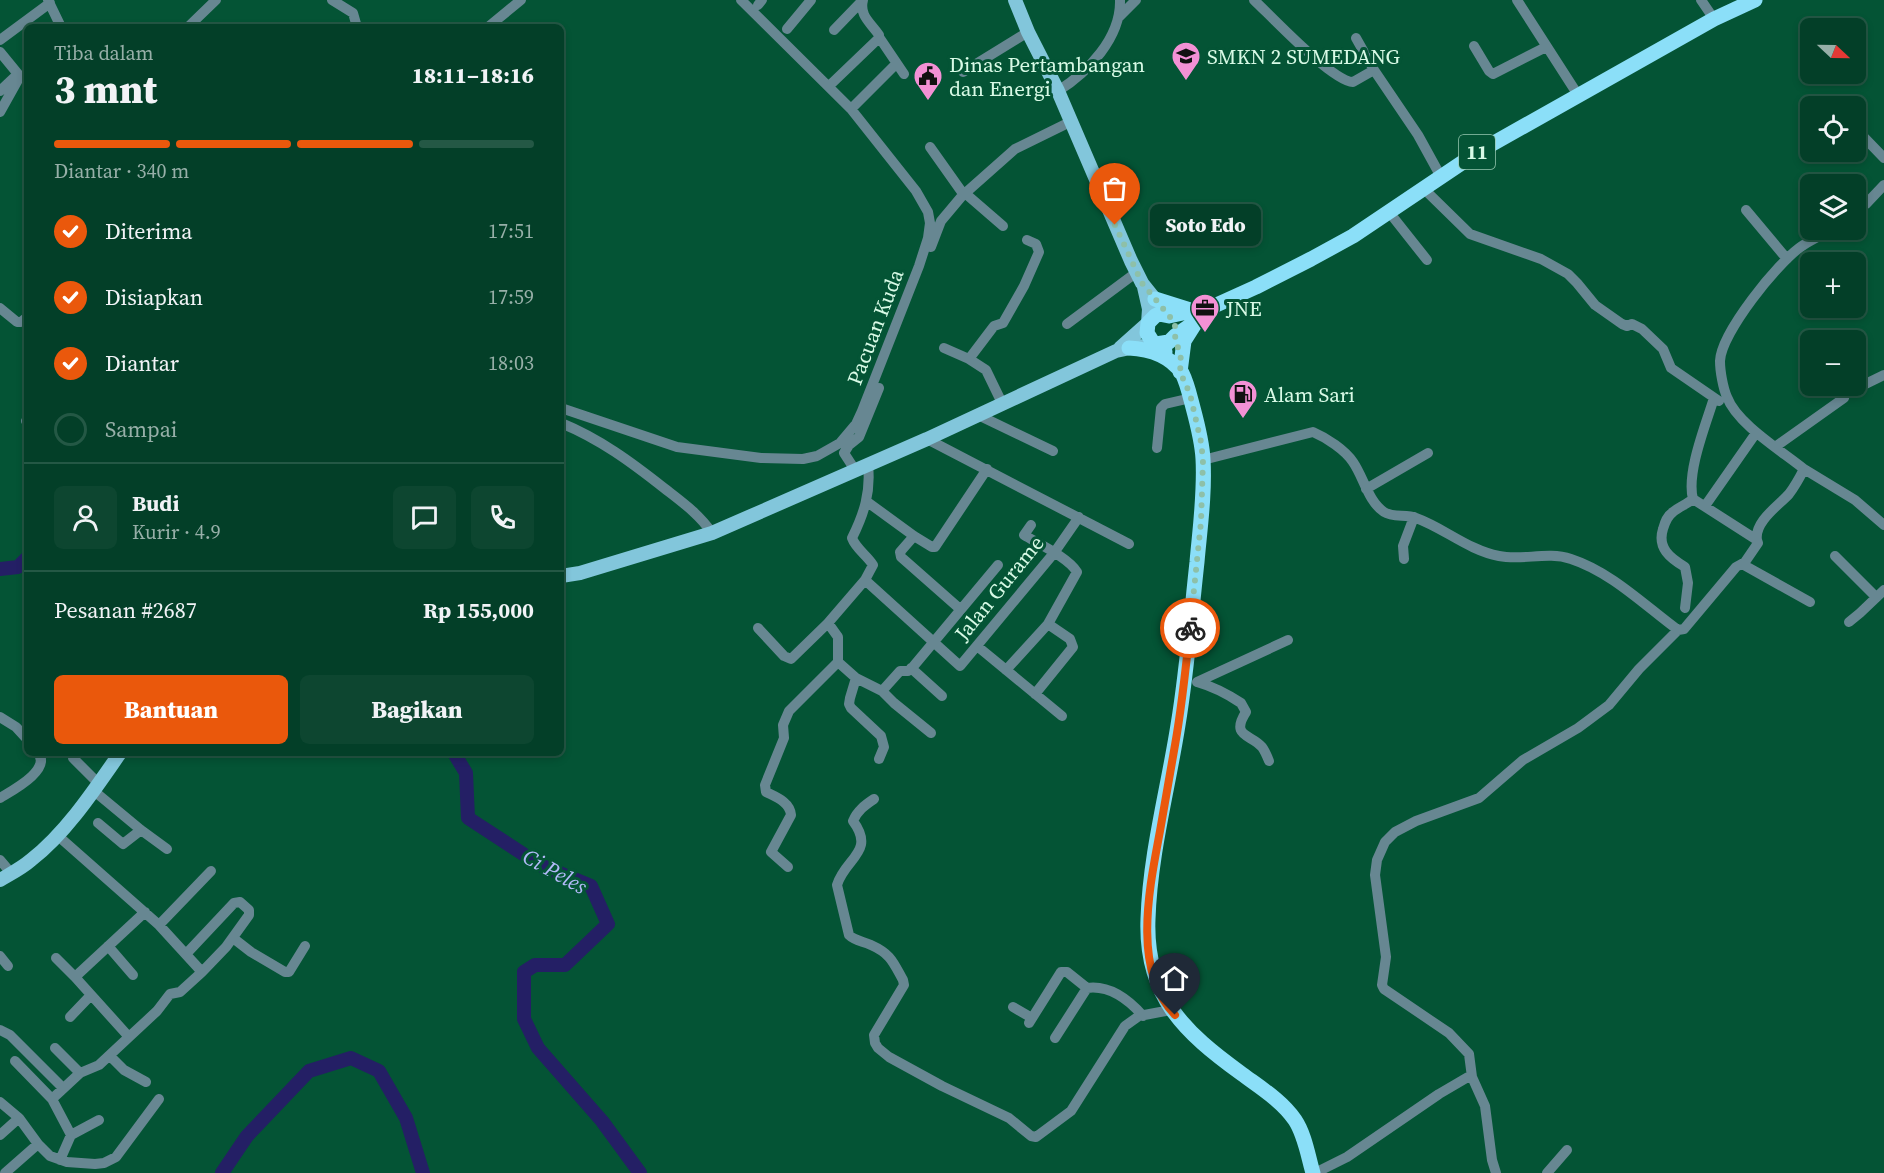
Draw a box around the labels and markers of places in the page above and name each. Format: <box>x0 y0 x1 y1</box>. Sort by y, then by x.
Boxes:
school or university icon: SMKN 2 SUMEDANG <box>1170 40 1202 82</box>
place label: SMKN 2 SUMEDANG <box>1207 42 1400 71</box>
place label: Dinas Pertambangan dan Energi <box>949 50 1145 103</box>
public building icon: Dinas Pertambangan dan Energi <box>912 60 944 102</box>
pin <box>1089 163 1140 225</box>
callout: Soto Edo <box>1151 204 1262 246</box>
office icon: JNE <box>1189 292 1221 334</box>
place label: JNE <box>1225 294 1262 323</box>
fuel station icon: Alam Sari <box>1227 378 1259 420</box>
place label: Alam Sari <box>1264 380 1355 409</box>
pin <box>1149 953 1200 1015</box>

